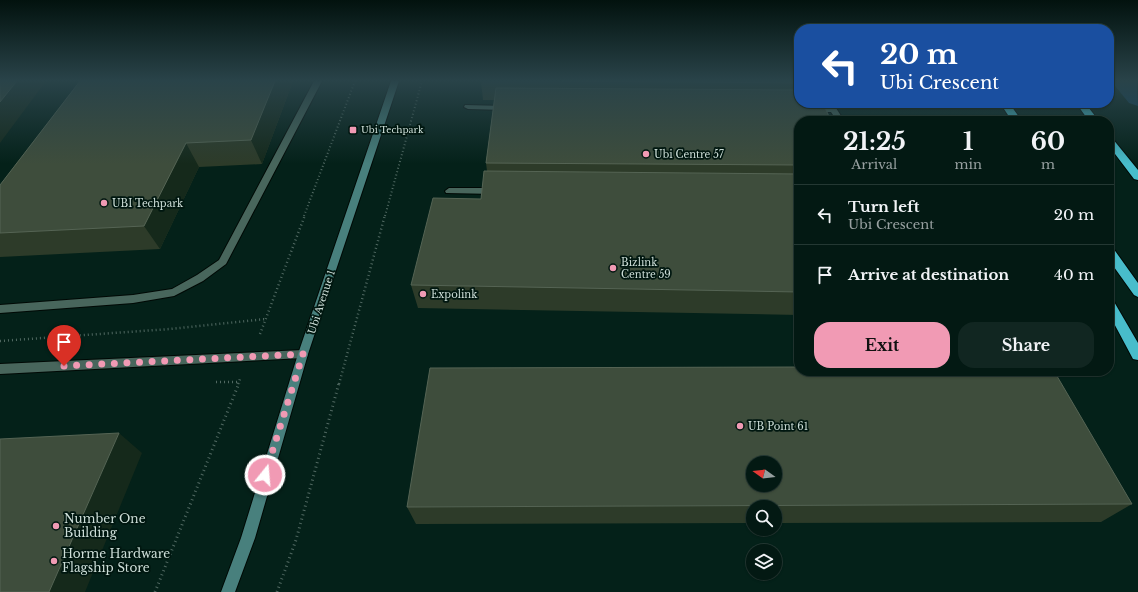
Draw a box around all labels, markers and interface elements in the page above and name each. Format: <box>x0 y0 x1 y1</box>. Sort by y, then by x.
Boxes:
text: 20 m <box>880 37 958 72</box>
icon: left <box>814 40 866 92</box>
text: Ubi Crescent <box>880 72 999 94</box>
place label: Ubi Techpark <box>361 124 424 135</box>
marker: Ubi Techpark <box>348 125 358 135</box>
text: 21:25 <box>843 127 906 156</box>
text: 1 <box>963 127 973 156</box>
text: 60 <box>1031 127 1065 156</box>
place label: Ubi Centre 57 <box>654 148 725 161</box>
marker: Ubi Centre 57 <box>641 149 651 159</box>
text: Arrival <box>851 156 897 173</box>
text: min <box>955 156 982 173</box>
text: m <box>1041 156 1055 173</box>
place label: UBI Techpark <box>112 197 184 210</box>
text: Turn left <box>848 197 919 216</box>
marker: UBI Techpark <box>99 198 109 208</box>
icon: left <box>814 204 836 226</box>
text: 20 m <box>1054 205 1094 224</box>
text: Ubi Crescent <box>848 216 934 233</box>
place label: Bizlink Centre 59 <box>621 256 671 281</box>
marker: Bizlink Centre 59 <box>608 263 618 273</box>
icon: arrive <box>814 264 836 286</box>
text: Arrive at destination <box>848 265 1009 284</box>
text: 40 m <box>1054 265 1094 284</box>
street label: Ubi Avenue 1 <box>305 269 338 336</box>
place label: Expolink <box>431 288 478 301</box>
marker: Expolink <box>418 289 428 299</box>
button: Exit <box>814 322 950 368</box>
button: Share <box>958 322 1094 368</box>
pin <box>47 325 81 366</box>
icon: arrive <box>53 331 75 353</box>
place label: UB Point 61 <box>748 420 808 433</box>
marker: UB Point 61 <box>735 421 745 431</box>
position arrow <box>244 454 286 496</box>
north arrow <box>746 456 782 492</box>
map controls <box>746 456 782 580</box>
button: search <box>746 500 782 536</box>
place label: Number One Building <box>64 511 146 540</box>
marker: Number One Building <box>51 521 61 531</box>
button: layers <box>746 544 782 580</box>
place label: Horme Hardware Flagship Store <box>62 546 170 575</box>
marker: Horme Hardware Flagship Store <box>49 556 59 566</box>

